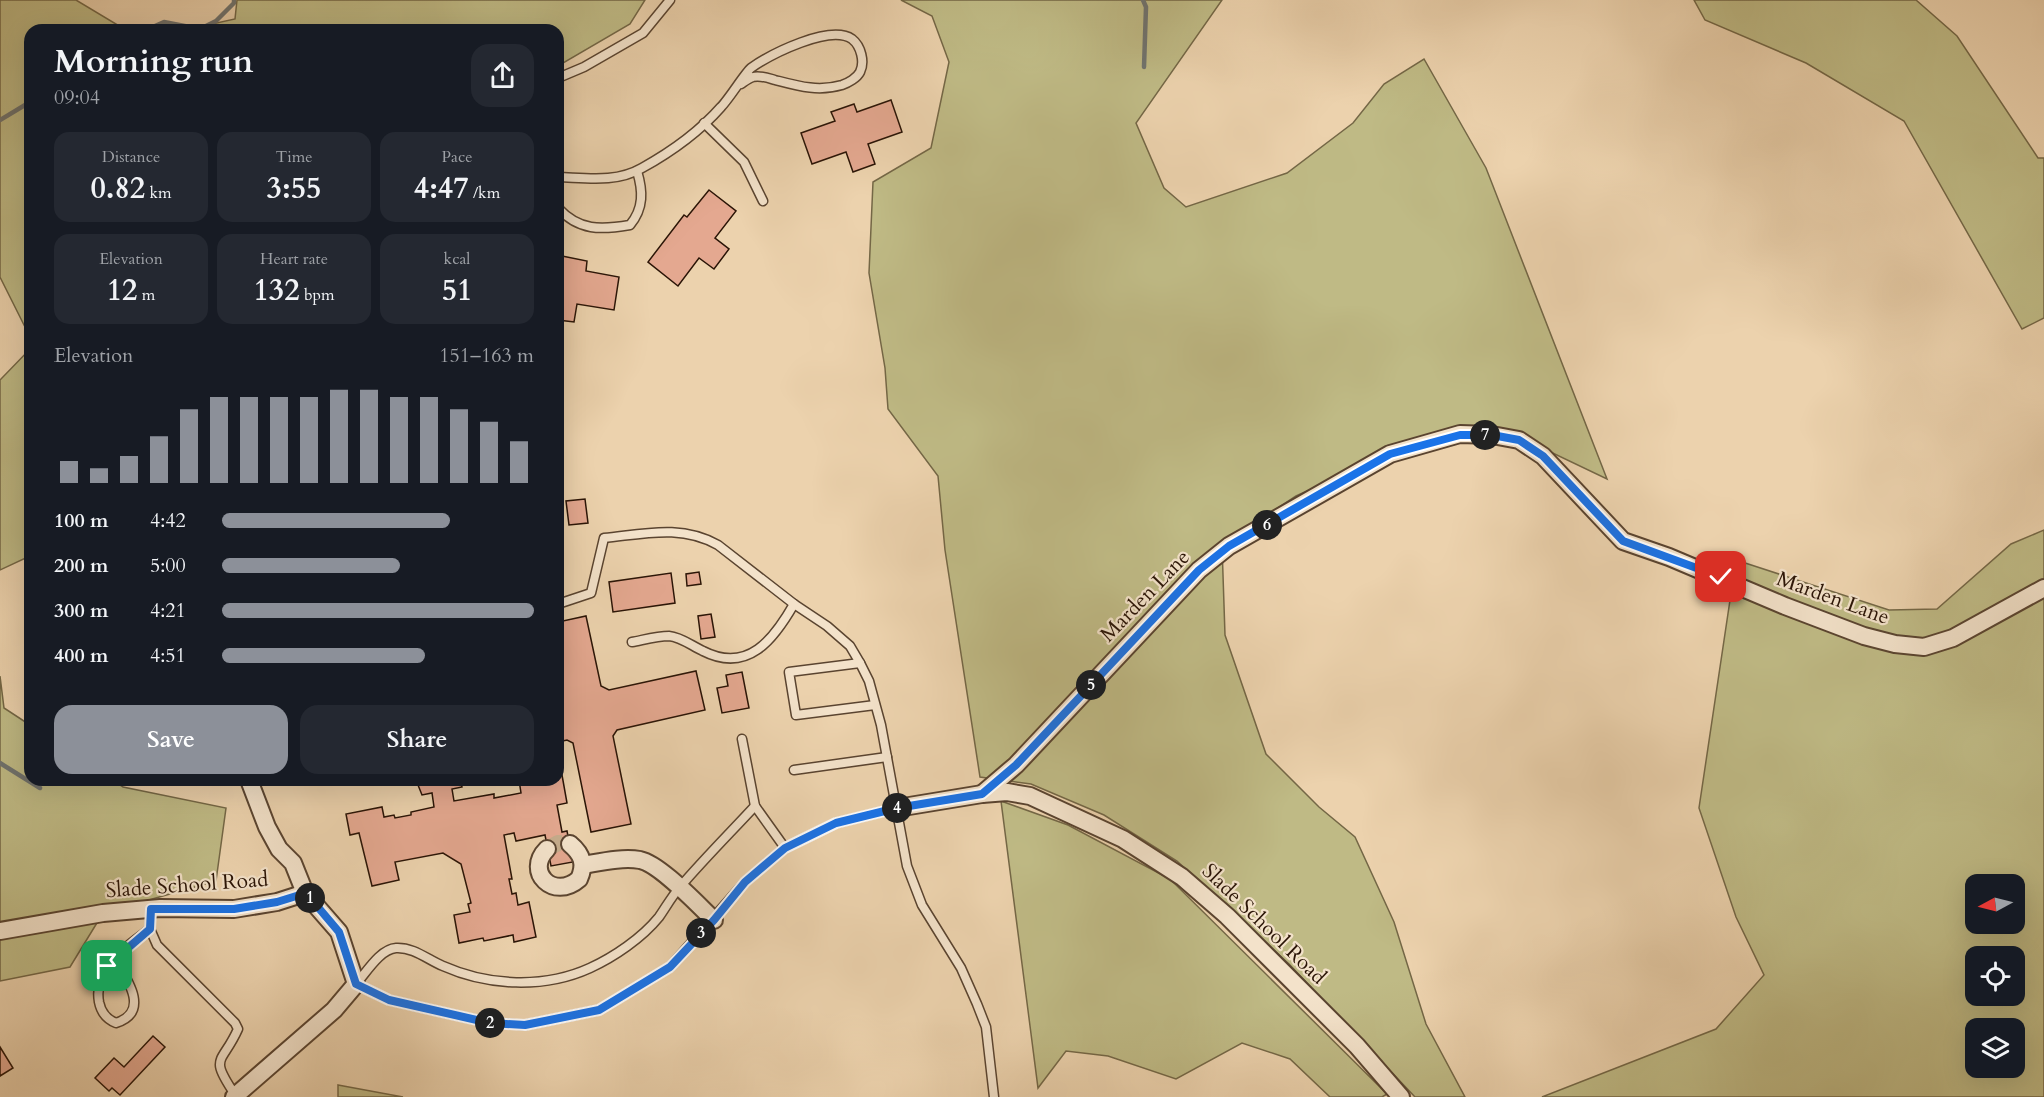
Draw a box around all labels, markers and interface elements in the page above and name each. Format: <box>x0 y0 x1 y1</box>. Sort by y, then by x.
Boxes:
text: Morning run <box>54 39 254 84</box>
button: share <box>471 44 534 107</box>
text: 09:04 <box>54 84 100 111</box>
text: Distance <box>102 146 160 168</box>
text: Time <box>275 146 313 168</box>
text: Pace <box>442 146 472 168</box>
text: 0.82 <box>90 168 145 209</box>
text: 3:55 <box>267 168 321 209</box>
text: 4:47 <box>414 168 469 209</box>
text: km <box>145 182 172 204</box>
text: /km <box>469 182 500 204</box>
text: Elevation <box>99 248 163 270</box>
text: Heart rate <box>260 248 328 270</box>
text: kcal <box>444 248 470 270</box>
text: 12 <box>107 270 137 311</box>
text: 132 <box>253 270 300 311</box>
text: 51 <box>442 270 472 311</box>
text: m <box>137 284 155 306</box>
text: bpm <box>300 284 335 306</box>
text: Elevation <box>54 342 133 369</box>
text: 151–163 m <box>439 342 534 369</box>
pin: 7 <box>1470 420 1500 450</box>
text: 7 <box>1481 424 1489 446</box>
text: 100 m <box>54 507 109 534</box>
text: 4:42 <box>150 507 186 534</box>
pin: 6 <box>1252 510 1282 540</box>
text: 6 <box>1263 514 1271 536</box>
street label: Marden Lane <box>1094 543 1196 649</box>
pin <box>1695 551 1746 602</box>
text: 200 m <box>54 552 109 579</box>
text: 5:00 <box>150 552 186 579</box>
icon: check <box>1704 560 1737 593</box>
street label: Marden Lane <box>1773 564 1893 632</box>
text: 300 m <box>54 597 109 624</box>
text: 4:21 <box>150 597 186 624</box>
text: 400 m <box>54 642 109 669</box>
text: 4:51 <box>150 642 186 669</box>
pin: 5 <box>1076 670 1106 700</box>
text: 5 <box>1087 674 1095 696</box>
button: Save <box>54 705 288 774</box>
button: Share <box>300 705 534 774</box>
pin: 4 <box>882 793 912 823</box>
text: 4 <box>893 797 901 819</box>
street label: Slade School Road <box>1195 857 1333 991</box>
street label: Slade School Road <box>105 865 269 905</box>
north arrow <box>1965 874 2025 934</box>
map controls <box>1965 874 2025 1078</box>
pin: 1 <box>295 883 325 913</box>
text: 1 <box>306 887 314 909</box>
pin: 3 <box>686 918 716 948</box>
text: 3 <box>697 922 705 944</box>
pin <box>81 940 132 991</box>
button: locate <box>1965 946 2025 1006</box>
icon: arrive <box>90 949 123 982</box>
pin: 2 <box>475 1008 505 1038</box>
text: 2 <box>486 1012 494 1034</box>
button: layers <box>1965 1018 2025 1078</box>

